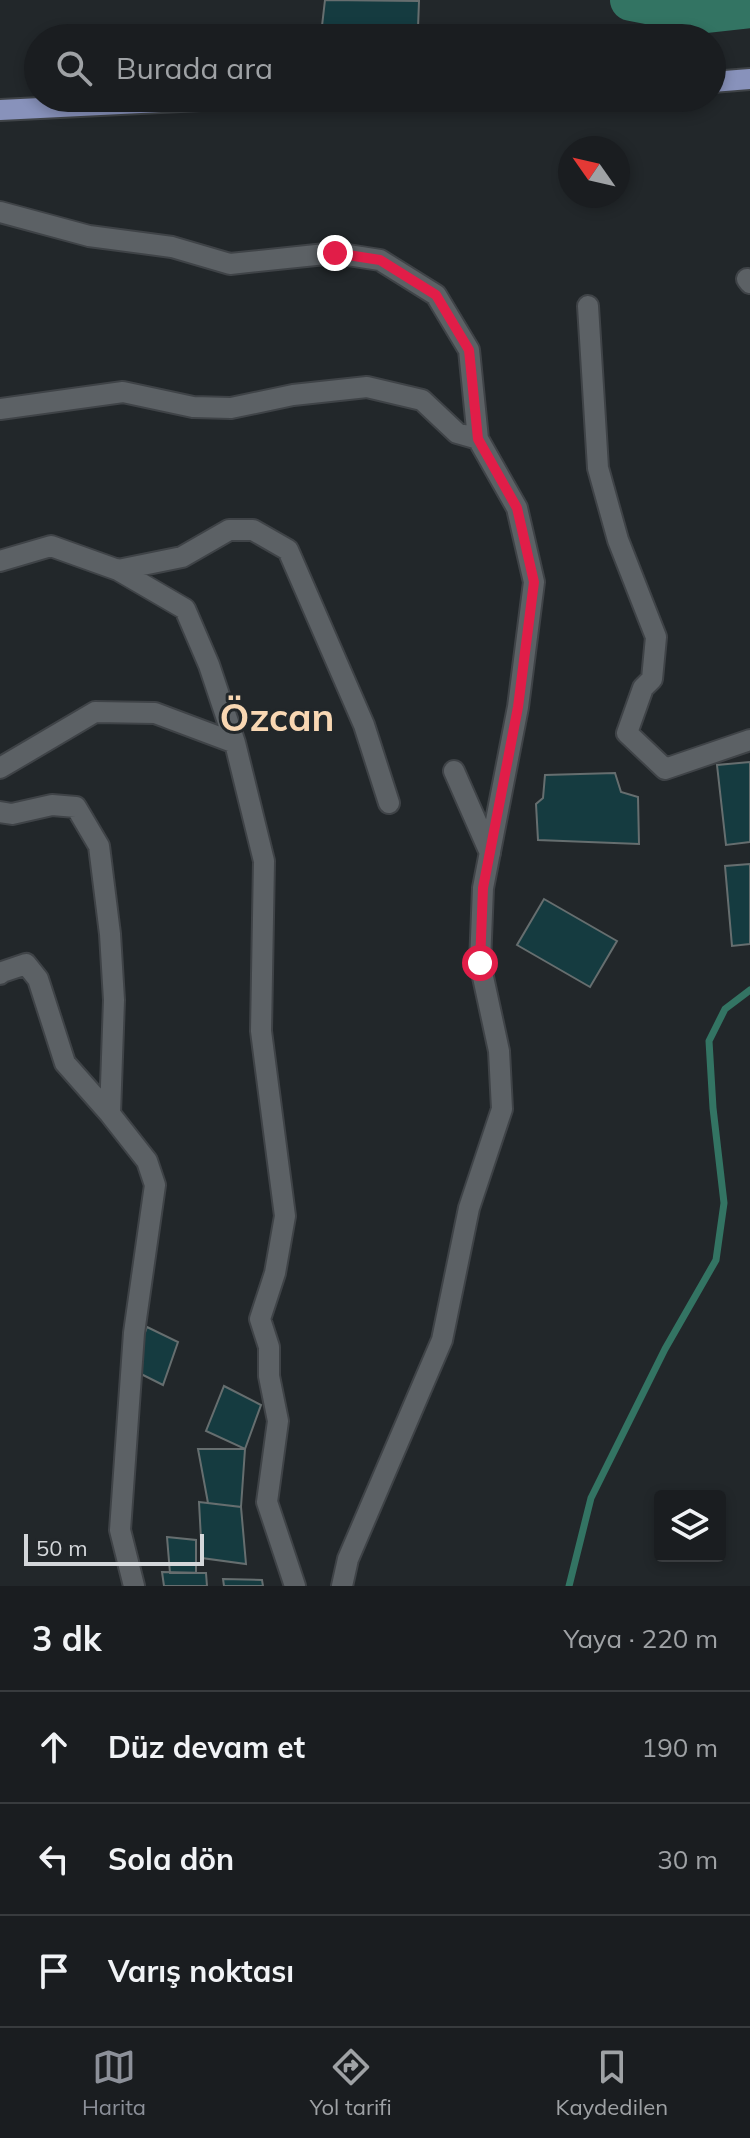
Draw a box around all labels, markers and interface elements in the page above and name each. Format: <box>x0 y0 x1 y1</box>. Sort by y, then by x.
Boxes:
search box <box>24 24 726 112</box>
icon: search <box>52 46 96 90</box>
text: Burada ara <box>116 49 273 87</box>
north arrow <box>558 136 630 208</box>
route end <box>317 235 353 271</box>
district label: Özcan <box>219 693 335 741</box>
route start <box>462 945 498 981</box>
map controls <box>654 1490 726 1562</box>
button: layers <box>654 1490 726 1562</box>
scale bar <box>24 1530 204 1566</box>
text: 50 m <box>36 1534 87 1562</box>
text: 3 dk <box>32 1617 102 1660</box>
text: Yaya · 220 m <box>564 1622 718 1655</box>
icon: ahead <box>32 1725 76 1769</box>
text: Düz devam et <box>108 1728 305 1766</box>
text: 190 m <box>642 1731 718 1764</box>
icon: left <box>32 1837 76 1881</box>
text: Sola dön <box>108 1840 234 1878</box>
text: 30 m <box>657 1843 718 1876</box>
icon: arrive <box>32 1949 76 1993</box>
text: Varış noktası <box>108 1952 294 1990</box>
tab: Harita <box>82 2045 146 2121</box>
tab: Yol tarifi <box>310 2045 392 2121</box>
tab: Kaydedilen <box>556 2045 668 2121</box>

